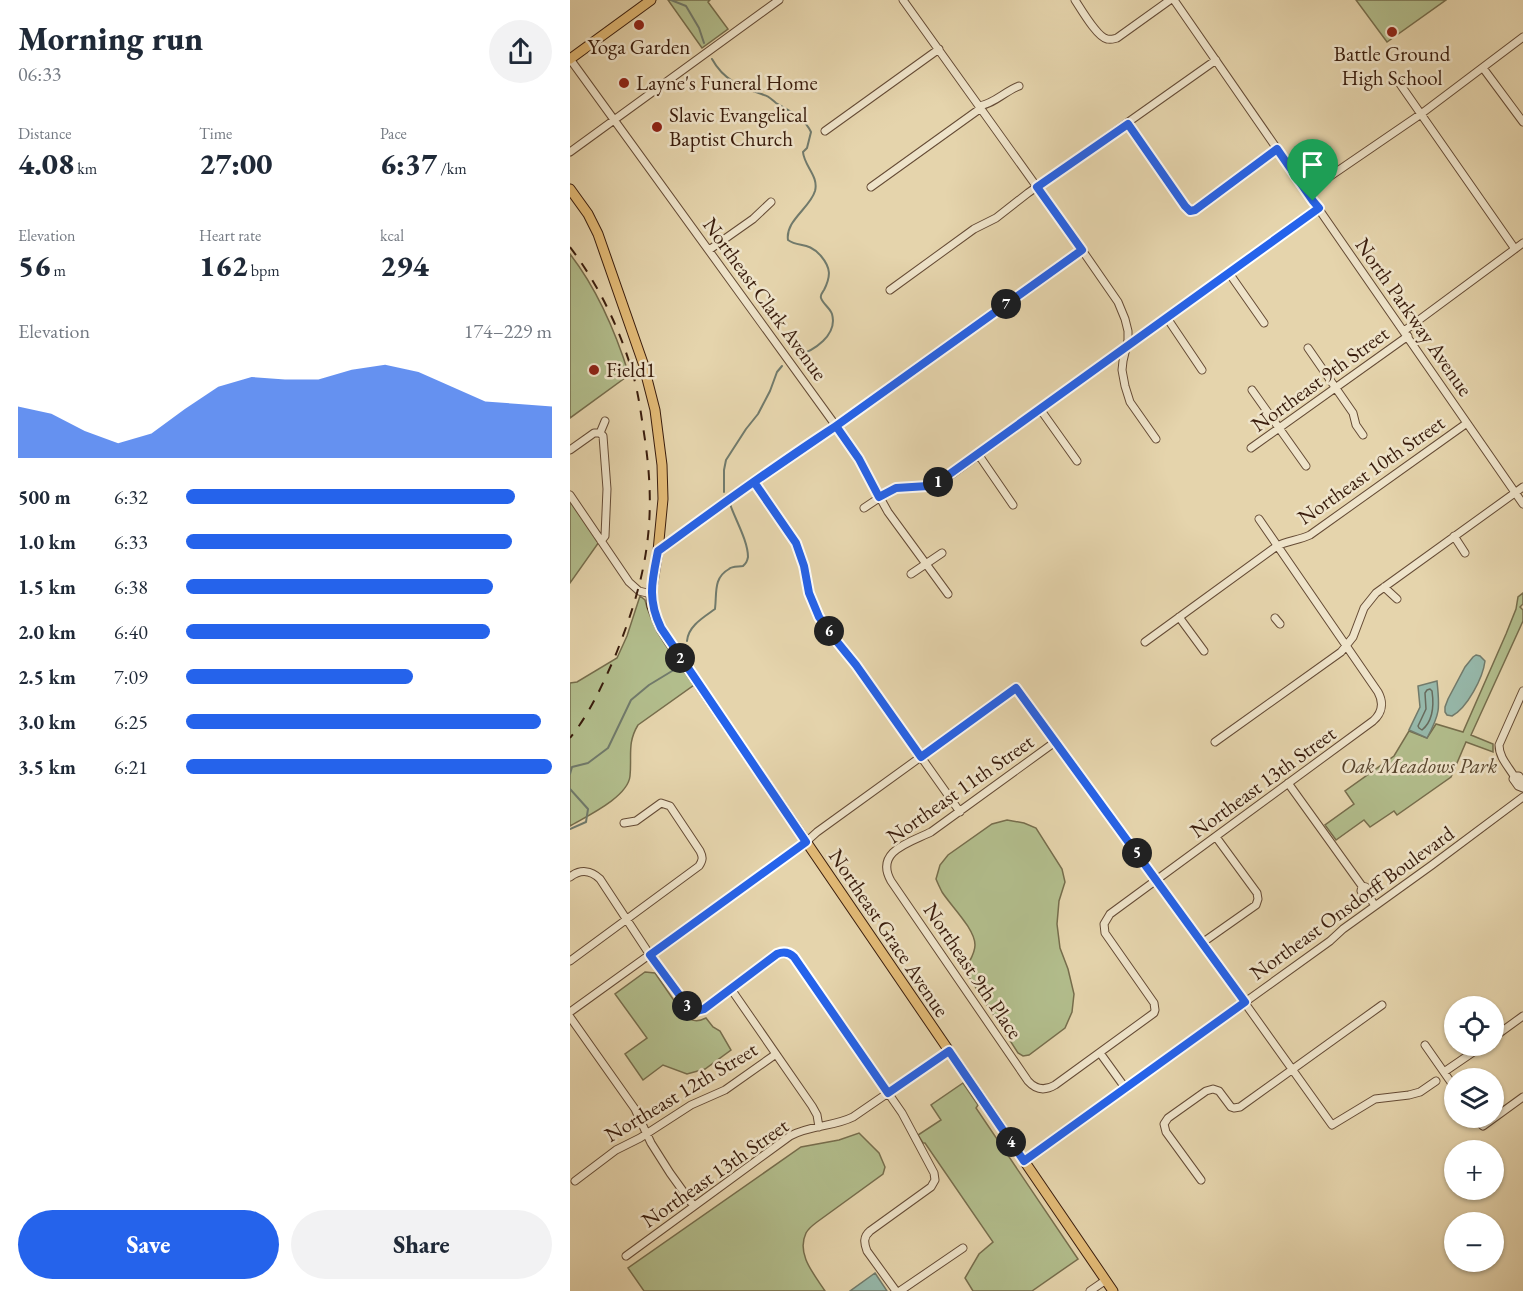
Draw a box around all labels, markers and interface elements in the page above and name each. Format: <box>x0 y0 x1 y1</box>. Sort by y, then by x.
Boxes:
text: Morning run <box>18 17 203 60</box>
marker: Yoga Garden <box>632 18 646 32</box>
button: share <box>489 20 552 83</box>
marker: Battle Ground High School <box>1385 25 1399 39</box>
place label: Yoga Garden <box>588 33 690 60</box>
place label: Battle Ground High School <box>1334 40 1451 91</box>
text: 06:33 <box>18 61 61 87</box>
place label: Layne's Funeral Home <box>636 69 818 96</box>
marker: Layne's Funeral Home <box>617 76 631 90</box>
place label: Slavic Evangelical Baptist Church <box>669 101 808 152</box>
marker: Slavic Evangelical Baptist Church <box>650 120 664 134</box>
text: Distance <box>18 123 71 144</box>
text: Time <box>199 123 232 144</box>
text: Pace <box>380 123 407 144</box>
pin <box>1287 139 1338 201</box>
text: 4.08 <box>18 144 74 183</box>
text: 27:00 <box>199 144 272 183</box>
text: 6:37 <box>380 144 437 183</box>
icon: arrive <box>1296 148 1329 181</box>
text: km <box>74 158 97 179</box>
text: /km <box>437 158 467 179</box>
street label: Northeast Clark Avenue <box>697 212 834 386</box>
text: Elevation <box>18 225 76 246</box>
text: Heart rate <box>199 225 261 246</box>
text: kcal <box>380 225 404 246</box>
street label: North Parkway Avenue <box>1350 232 1479 401</box>
text: 56 <box>18 246 50 285</box>
text: 162 <box>199 246 248 285</box>
text: 294 <box>380 246 429 285</box>
text: m <box>50 260 66 281</box>
text: bpm <box>248 260 280 281</box>
pin: 7 <box>991 289 1021 319</box>
text: 7 <box>1002 293 1010 314</box>
text: Elevation <box>18 318 90 344</box>
text: 174–229 m <box>464 318 552 344</box>
street label: Northeast 9th Street <box>1246 319 1394 438</box>
place label: Field1 <box>606 356 656 383</box>
marker: Field1 <box>587 363 601 377</box>
street label: Northeast 10th Street <box>1292 409 1450 530</box>
pin: 1 <box>923 467 953 497</box>
text: 1 <box>934 471 942 492</box>
text: 500 m <box>18 484 71 510</box>
text: 6:32 <box>114 484 148 510</box>
text: 1.0 km <box>18 529 76 555</box>
text: 6:33 <box>114 529 148 555</box>
text: 1.5 km <box>18 574 76 600</box>
text: 6:38 <box>114 574 148 600</box>
pin: 6 <box>814 616 844 646</box>
text: 2.0 km <box>18 619 76 645</box>
text: 6:40 <box>114 619 148 645</box>
text: 6 <box>825 620 833 641</box>
pin: 2 <box>665 643 695 673</box>
text: 2 <box>676 647 684 668</box>
text: 2.5 km <box>18 664 76 690</box>
text: 7:09 <box>114 664 148 690</box>
text: 3.0 km <box>18 709 76 735</box>
text: 6:25 <box>114 709 148 735</box>
street label: Northeast 13th Street <box>1185 719 1341 844</box>
street label: Northeast 11th Street <box>881 728 1039 849</box>
park label: Oak Meadows Park <box>1341 752 1498 779</box>
text: 3.5 km <box>18 754 76 780</box>
text: 6:21 <box>114 754 148 780</box>
street label: Northeast Onsdorff Boulevard <box>1244 819 1459 986</box>
pin: 5 <box>1122 838 1152 868</box>
text: 5 <box>1133 842 1141 863</box>
street label: Northeast Grace Avenue <box>823 843 956 1022</box>
street label: Northeast 9th Place <box>918 897 1029 1044</box>
pin: 3 <box>672 991 702 1021</box>
text: 3 <box>683 995 691 1016</box>
map controls <box>1444 996 1504 1272</box>
button: locate <box>1444 996 1504 1056</box>
street label: Northeast 12th Street <box>599 1035 762 1148</box>
button: layers <box>1444 1068 1504 1128</box>
street label: Northeast 13th Street <box>636 1112 794 1233</box>
pin: 4 <box>996 1127 1026 1157</box>
text: 4 <box>1007 1131 1015 1152</box>
button: + <box>1444 1140 1504 1200</box>
button: Save <box>18 1210 279 1279</box>
button: Share <box>291 1210 552 1279</box>
button: − <box>1444 1212 1504 1272</box>

